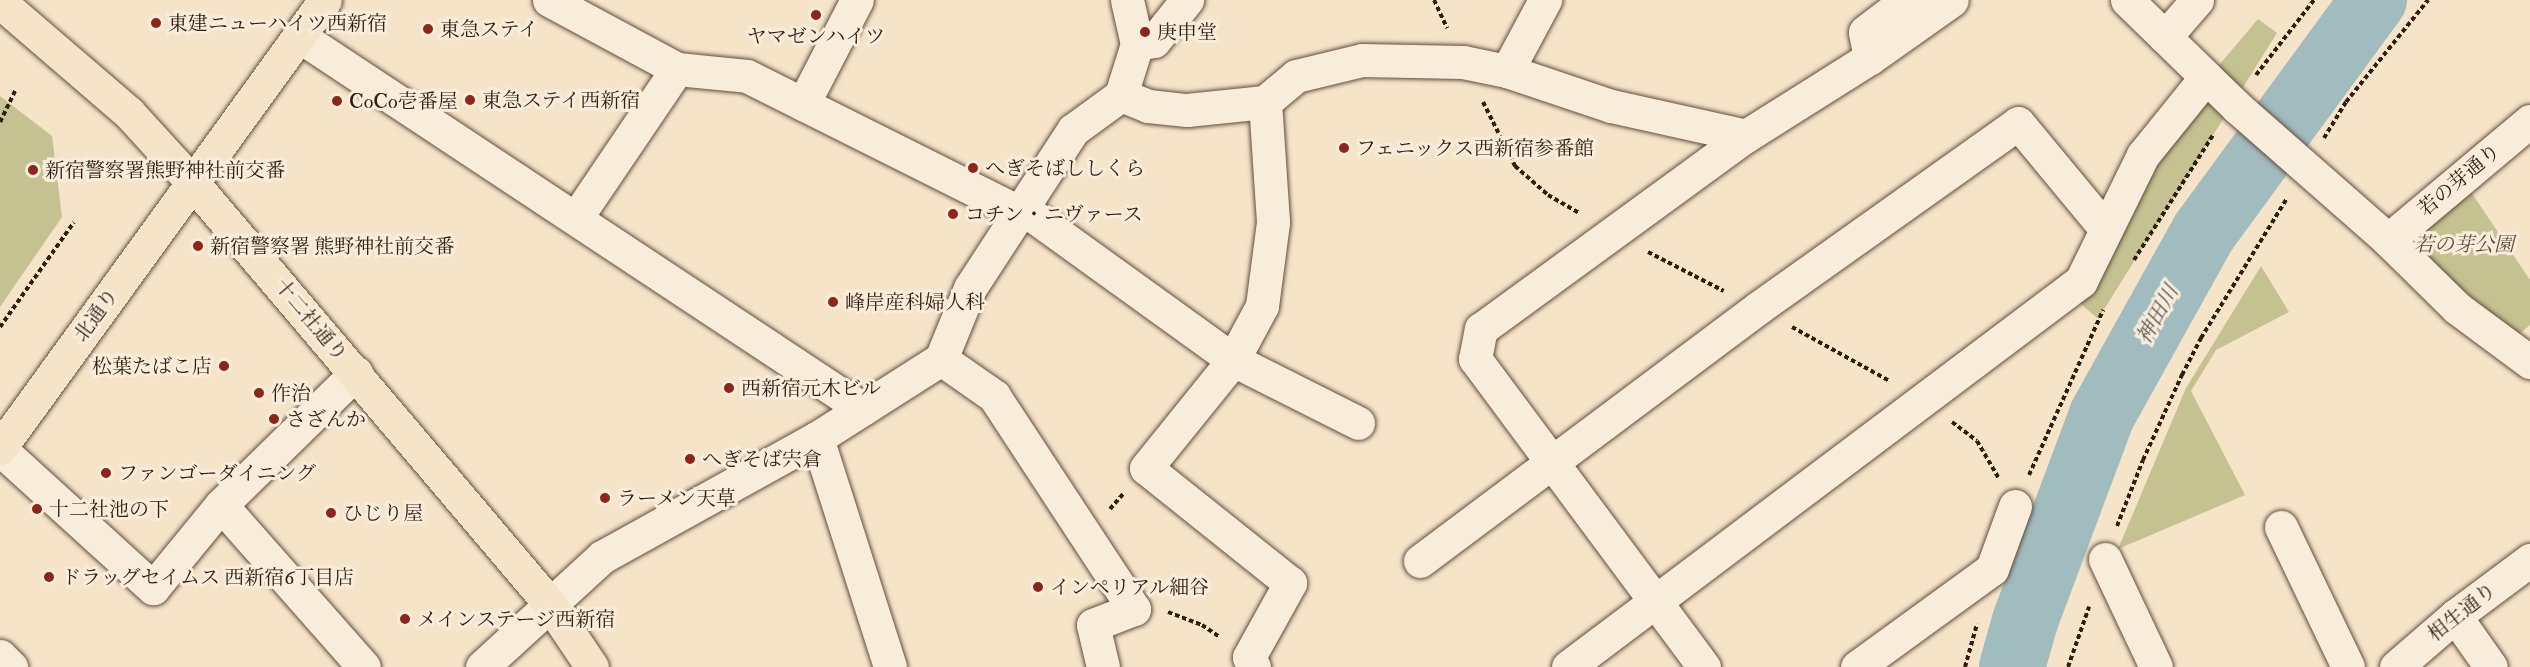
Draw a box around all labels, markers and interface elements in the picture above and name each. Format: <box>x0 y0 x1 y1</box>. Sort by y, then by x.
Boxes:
marker: ヤマゼンハイツ <box>809 8 823 22</box>
place label: 東建ニューハイツ西新宿 <box>168 11 388 35</box>
marker: 東建ニューハイツ西新宿 <box>149 16 163 30</box>
place label: 東急ステイ <box>440 17 540 41</box>
place label: 庚申堂 <box>1157 20 1217 44</box>
marker: 東急ステイ <box>421 22 435 36</box>
place label: ヤマゼンハイツ <box>746 24 886 48</box>
marker: 庚申堂 <box>1138 25 1152 39</box>
place label: 東急ステイ西新宿 <box>482 88 642 112</box>
place label: CoCo壱番屋 <box>349 89 458 113</box>
marker: 東急ステイ西新宿 <box>463 93 477 107</box>
marker: CoCo壱番屋 <box>330 94 344 108</box>
place label: フェニックス西新宿参番館 <box>1356 136 1596 160</box>
street label: 若の芽通り <box>2413 139 2505 221</box>
marker: フェニックス西新宿参番館 <box>1337 141 1351 155</box>
place label: へぎそばししくら <box>985 156 1145 180</box>
place label: 新宿警察署熊野神社前交番 <box>45 158 285 182</box>
marker: へぎそばししくら <box>966 161 980 175</box>
marker: 新宿警察署熊野神社前交番 <box>26 163 40 177</box>
place label: コチン・ニヴァース <box>965 202 1145 226</box>
marker: コチン・ニヴァース <box>946 207 960 221</box>
park label: 若の芽公園 <box>2414 232 2514 256</box>
place label: 新宿警察署 熊野神社前交番 <box>210 234 454 258</box>
marker: 新宿警察署 熊野神社前交番 <box>191 239 205 253</box>
street label: 十二社通り <box>270 274 352 366</box>
water label: 神田川 <box>2132 281 2184 349</box>
street label: 北通り <box>69 284 123 346</box>
place label: 峰岸産科婦人科 <box>845 290 985 314</box>
marker: 峰岸産科婦人科 <box>826 295 840 309</box>
place label: 松葉たばこ店 <box>92 354 212 378</box>
marker: 松葉たばこ店 <box>217 359 231 373</box>
place label: 西新宿元木ビル <box>741 376 881 400</box>
place label: 作治 <box>271 381 311 405</box>
marker: 西新宿元木ビル <box>722 381 736 395</box>
marker: 作治 <box>252 386 266 400</box>
place label: さざんか <box>286 407 366 431</box>
marker: さざんか <box>267 412 281 426</box>
place label: へぎそば宍倉 <box>702 447 822 471</box>
marker: へぎそば宍倉 <box>683 452 697 466</box>
place label: ファンゴーダイニング <box>118 461 318 485</box>
marker: ファンゴーダイニング <box>99 466 113 480</box>
place label: ラーメン天草 <box>617 486 737 510</box>
marker: ラーメン天草 <box>598 491 612 505</box>
place label: 十二社池の下 <box>49 497 169 521</box>
place label: ひじり屋 <box>343 501 423 525</box>
marker: 十二社池の下 <box>30 502 44 516</box>
marker: ひじり屋 <box>324 506 338 520</box>
place label: ドラッグセイムス 西新宿6丁目店 <box>61 565 355 589</box>
marker: ドラッグセイムス 西新宿6丁目店 <box>42 570 56 584</box>
place label: インペリアル細谷 <box>1050 575 1210 599</box>
street label: 相生通り <box>2423 578 2501 646</box>
marker: インペリアル細谷 <box>1031 580 1045 594</box>
place label: メインステージ西新宿 <box>417 607 617 631</box>
marker: メインステージ西新宿 <box>398 612 412 626</box>

